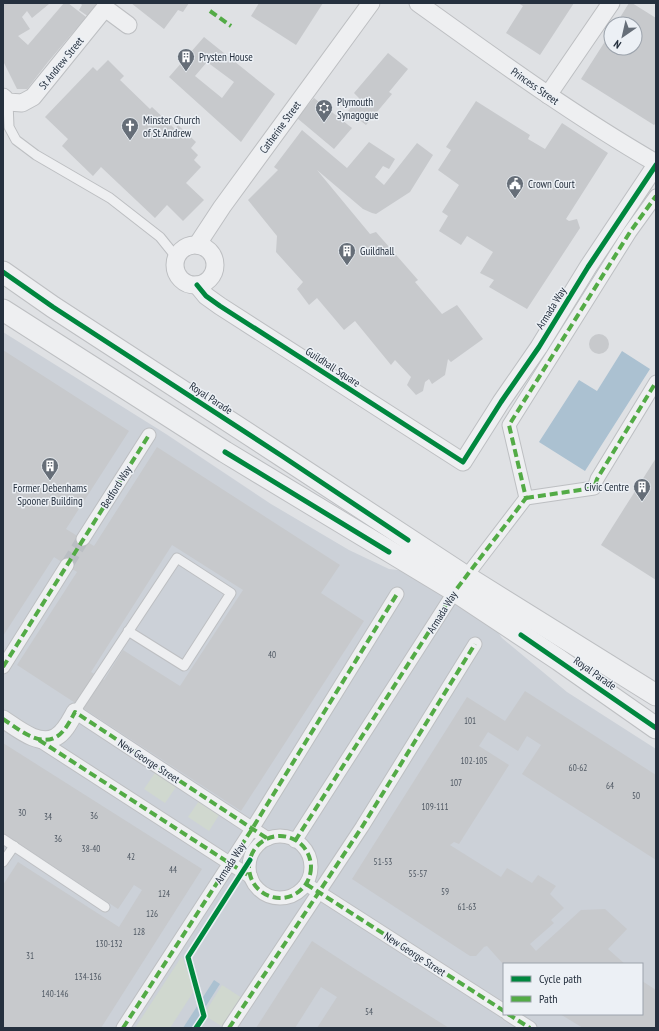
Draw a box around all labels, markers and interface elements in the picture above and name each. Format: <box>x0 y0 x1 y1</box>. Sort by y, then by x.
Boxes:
north arrow <box>603 16 643 56</box>
street label: St Andrew Street <box>36 34 86 92</box>
text: N <box>611 37 624 52</box>
building icon: Prysten House <box>176 47 196 72</box>
place label: Prysten House <box>199 50 253 64</box>
street label: Princess Street <box>508 64 562 108</box>
place label: Plymouth Synagogue <box>337 95 379 122</box>
street label: Catherine Street <box>256 98 304 156</box>
synagogue icon: Plymouth Synagogue <box>314 98 334 123</box>
place label: Minster Church of St Andrew <box>143 113 200 140</box>
church icon: Minster Church of St Andrew <box>120 116 140 141</box>
public building icon: Crown Court <box>505 174 525 199</box>
place label: Crown Court <box>528 177 575 191</box>
building icon: Guildhall <box>337 241 357 266</box>
place label: Guildhall <box>360 244 395 258</box>
street label: Armada Way <box>533 284 570 331</box>
street label: Guildhall Square <box>303 344 364 390</box>
street label: Royal Parade <box>187 379 236 417</box>
building icon: Former Debenhams Spooner Building <box>40 456 60 481</box>
street label: Bedford Way <box>97 462 135 511</box>
building icon: Civic Centre <box>632 477 652 502</box>
place label: Civic Centre <box>584 480 629 494</box>
place label: Former Debenhams Spooner Building <box>13 481 87 508</box>
street label: Armada Way <box>424 588 461 635</box>
house number: 40 <box>268 649 276 660</box>
street label: Royal Parade <box>571 653 619 693</box>
house number: 101 <box>464 715 476 726</box>
street label: New George Street <box>115 736 183 786</box>
house number: 102-105 <box>461 755 487 766</box>
house number: 60-62 <box>569 762 587 773</box>
house number: 107 <box>450 777 462 788</box>
house number: 64 <box>606 780 614 791</box>
house number: 50 <box>632 790 640 801</box>
house number: 109-111 <box>422 801 448 812</box>
house number: 30 <box>18 807 26 818</box>
house number: 36 <box>90 810 98 821</box>
house number: 34 <box>44 811 52 822</box>
house number: 36 <box>54 833 62 844</box>
street label: Armada Way <box>211 839 249 886</box>
house number: 38-40 <box>82 843 100 854</box>
house number: 42 <box>127 851 135 862</box>
house number: 51-53 <box>374 856 392 867</box>
house number: 44 <box>169 864 177 875</box>
house number: 55-57 <box>409 868 427 879</box>
house number: 59 <box>441 886 449 897</box>
house number: 124 <box>158 888 170 899</box>
house number: 61-63 <box>458 901 476 912</box>
house number: 126 <box>146 908 158 919</box>
house number: 128 <box>133 926 145 937</box>
street label: New George Street <box>381 929 449 979</box>
house number: 130-132 <box>96 938 122 949</box>
house number: 31 <box>26 950 34 961</box>
legend <box>503 963 643 1015</box>
house number: 134-136 <box>75 971 101 982</box>
text: Cycle path <box>539 971 582 986</box>
house number: 140-146 <box>42 988 68 999</box>
text: Path <box>539 991 557 1006</box>
house number: 54 <box>365 1006 373 1017</box>

